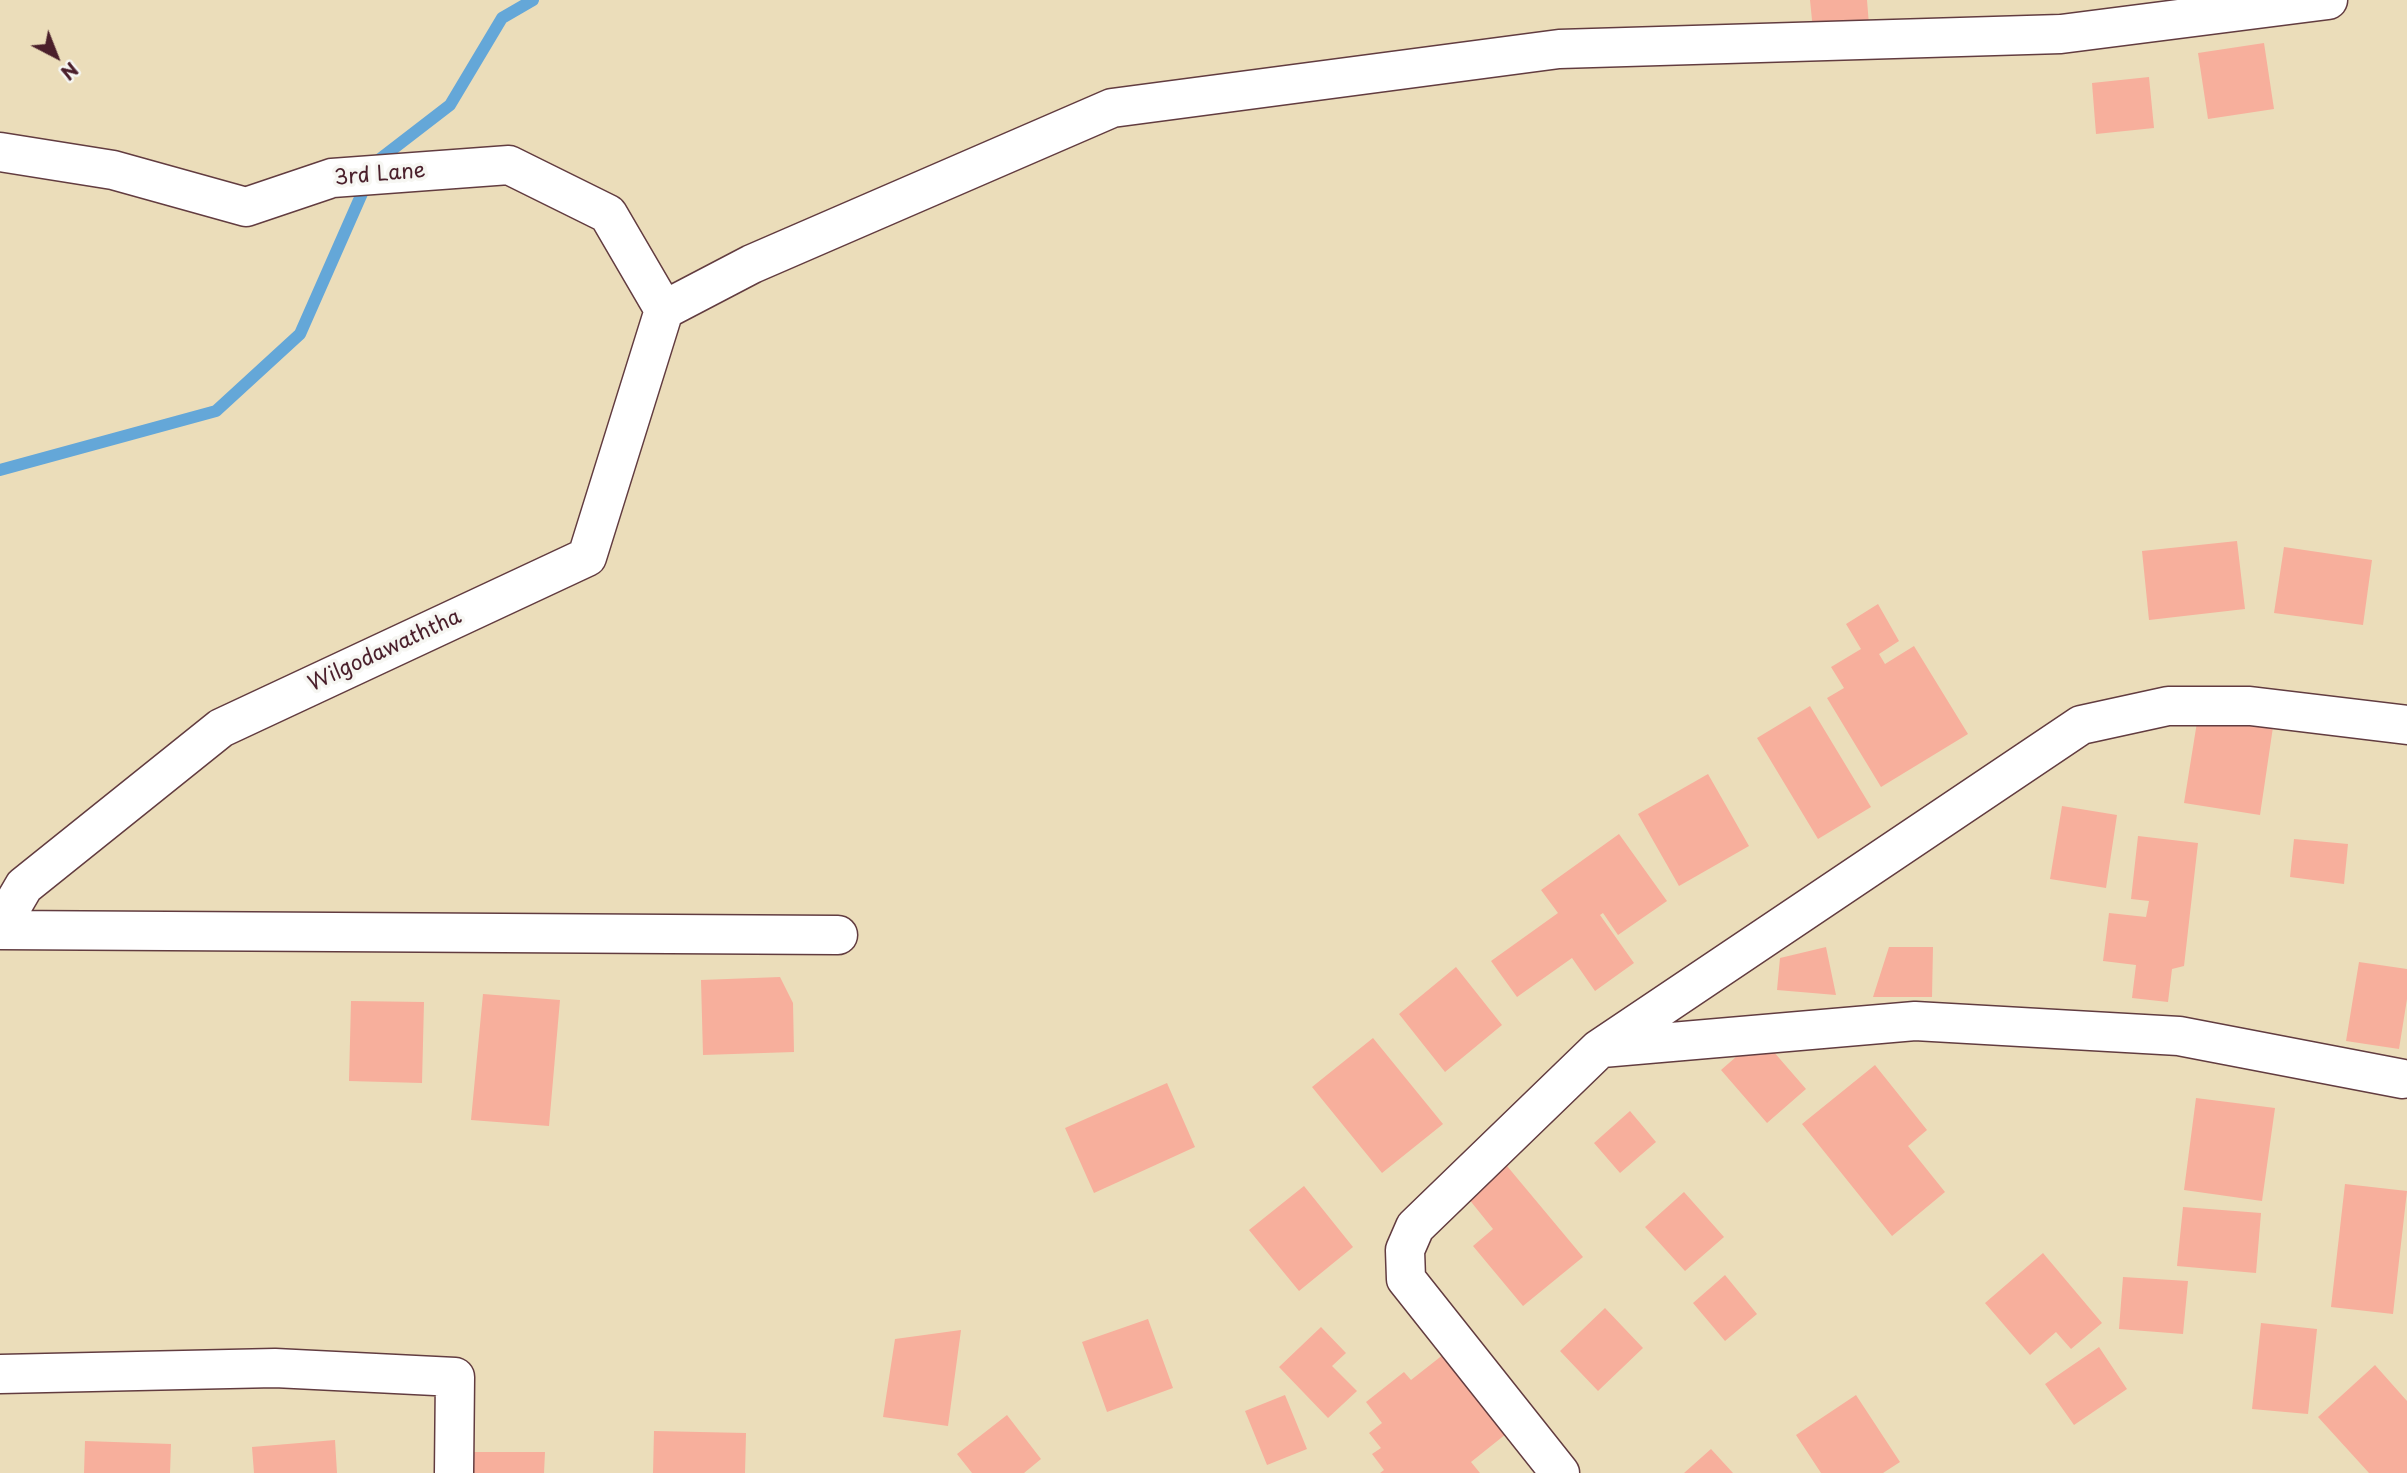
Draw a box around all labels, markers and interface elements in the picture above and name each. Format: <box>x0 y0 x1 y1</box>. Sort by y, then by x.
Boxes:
north arrow <box>21 21 91 91</box>
text: N <box>55 56 85 87</box>
street label: 3rd Lane <box>333 158 427 192</box>
street label: Wilgodawaththa <box>305 605 465 697</box>

